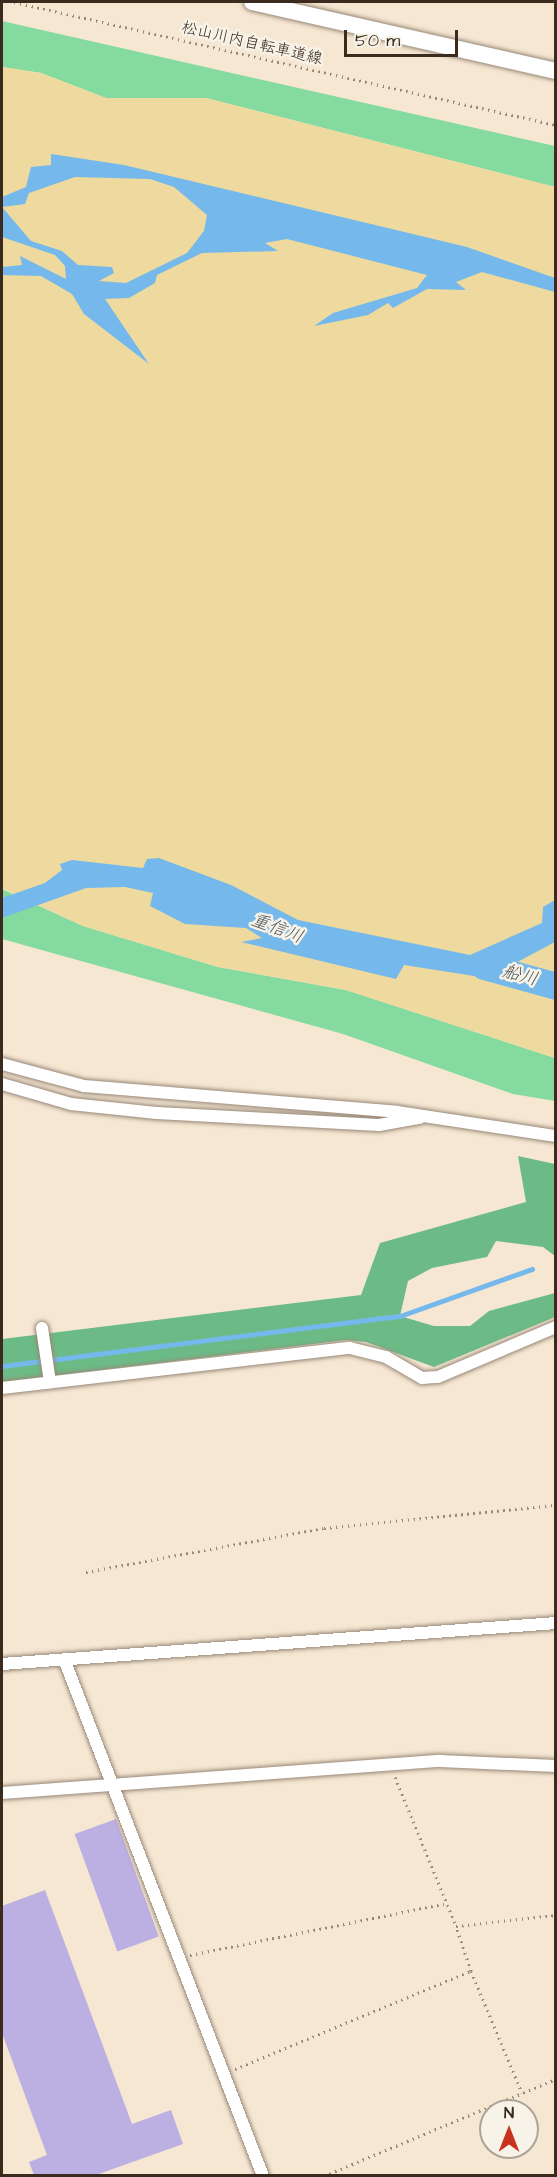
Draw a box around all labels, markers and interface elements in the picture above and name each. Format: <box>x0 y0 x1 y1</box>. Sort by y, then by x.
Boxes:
street label: 松山川内自転車道線 <box>180 17 324 69</box>
scale bar <box>347 18 461 56</box>
text: 50 m <box>355 28 400 53</box>
water label: 重信川 <box>248 909 306 949</box>
water label: 船川 <box>500 961 540 991</box>
north arrow <box>479 2099 539 2159</box>
text: N <box>504 2102 514 2124</box>

